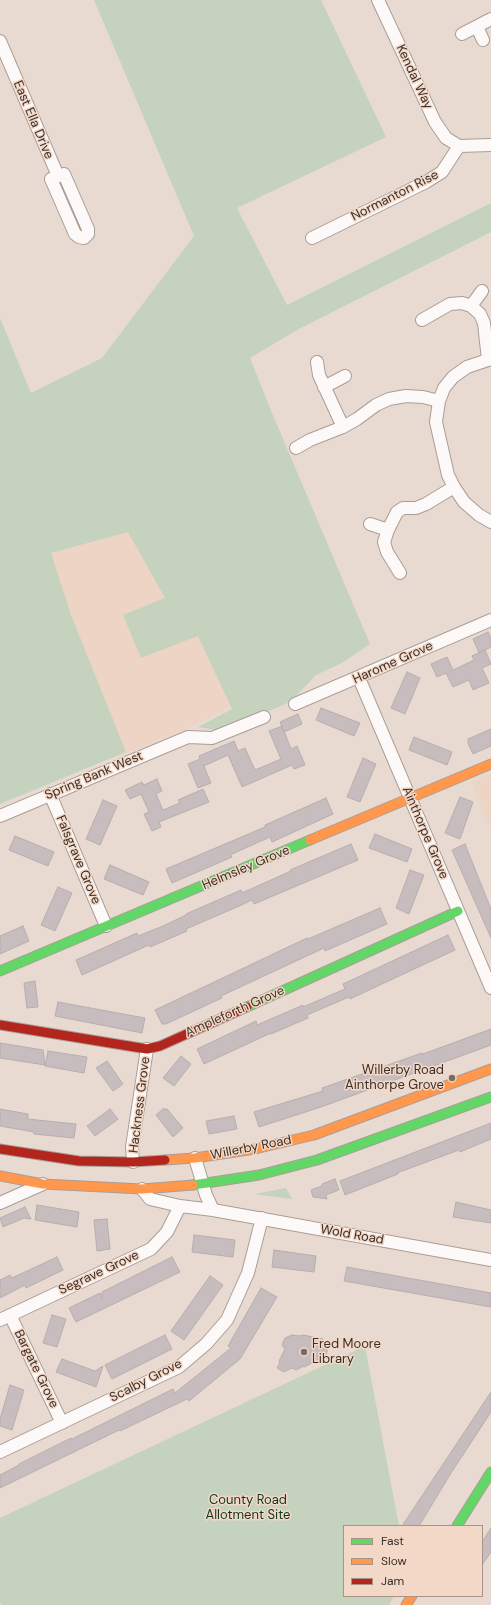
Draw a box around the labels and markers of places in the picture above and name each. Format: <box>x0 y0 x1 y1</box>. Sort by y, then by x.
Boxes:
place label: Willerby Road Ainthorpe Grove <box>345 1063 444 1094</box>
marker: Willerby Road Ainthorpe Grove <box>447 1073 457 1083</box>
place label: Fred Moore Library <box>312 1337 381 1368</box>
marker: Fred Moore Library <box>299 1347 309 1357</box>

